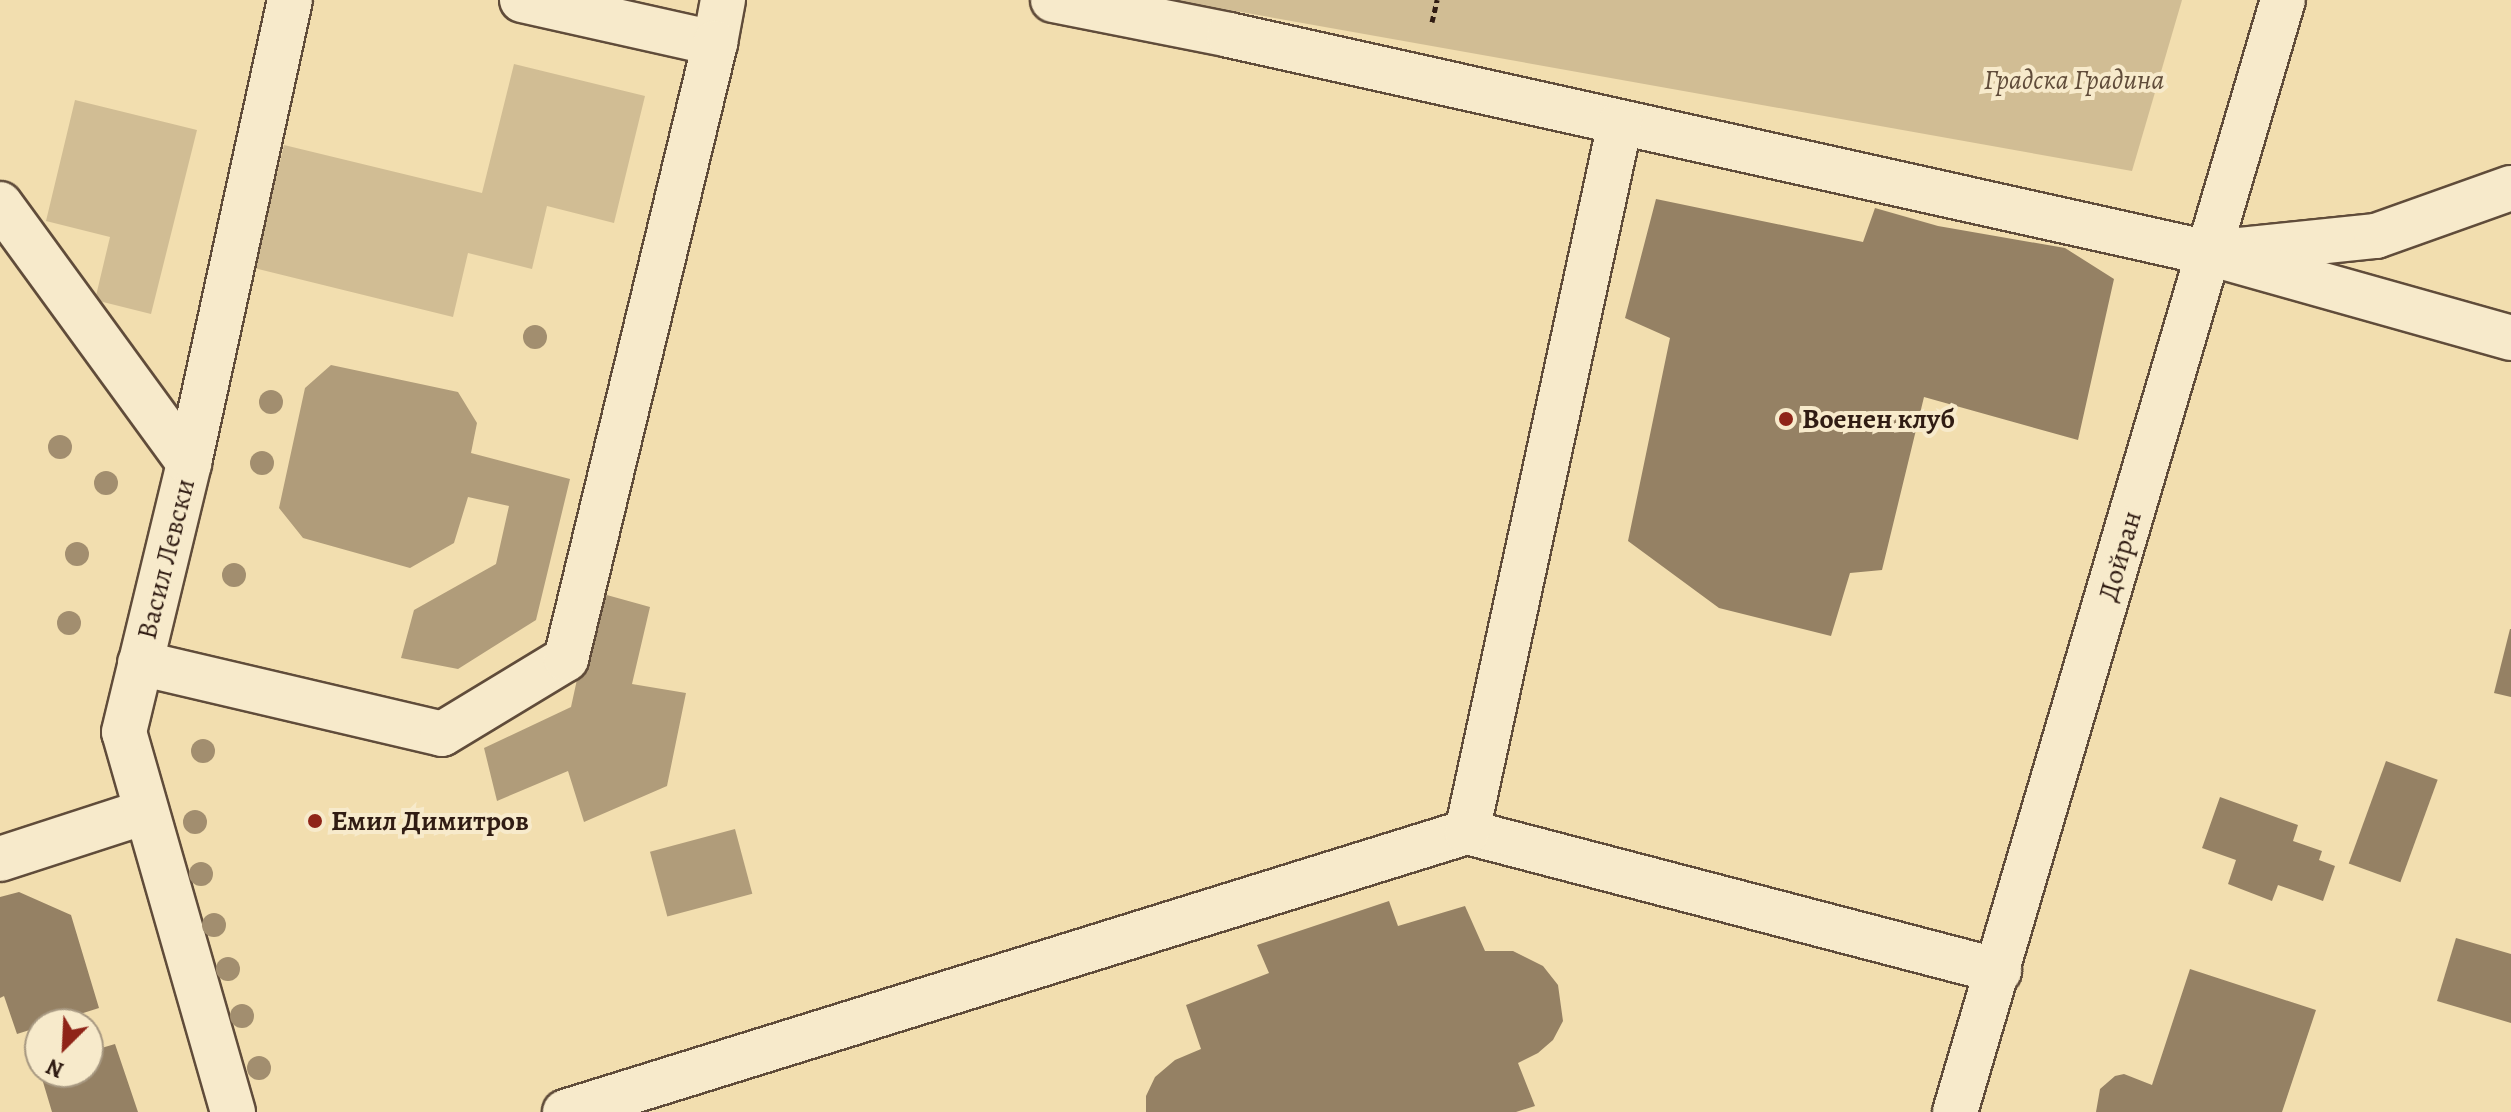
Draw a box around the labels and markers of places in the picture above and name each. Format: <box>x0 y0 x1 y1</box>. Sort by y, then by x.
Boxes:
place label: Военен клуб <box>1802 402 1955 436</box>
marker: Военен клуб <box>1777 410 1795 428</box>
place label: Емил Димитров <box>331 804 529 838</box>
marker: Емил Димитров <box>306 812 324 830</box>

